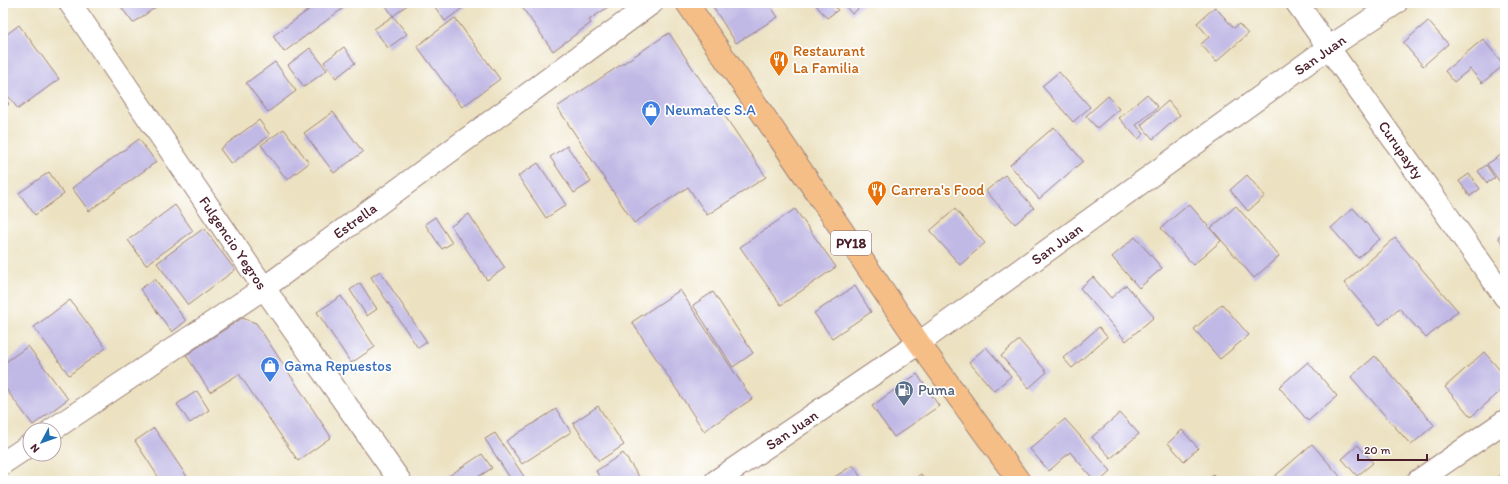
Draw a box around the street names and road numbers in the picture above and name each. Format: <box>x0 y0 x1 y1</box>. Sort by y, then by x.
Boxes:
street label: San Juan <box>1291 31 1349 79</box>
street label: Curupayty <box>1374 117 1428 183</box>
street label: Fulgencio Yegros <box>195 193 271 293</box>
street label: Estrella <box>330 199 381 243</box>
street label: San Juan <box>1028 219 1086 269</box>
road number: PY18 <box>831 231 871 255</box>
street label: San Juan <box>763 406 821 454</box>

